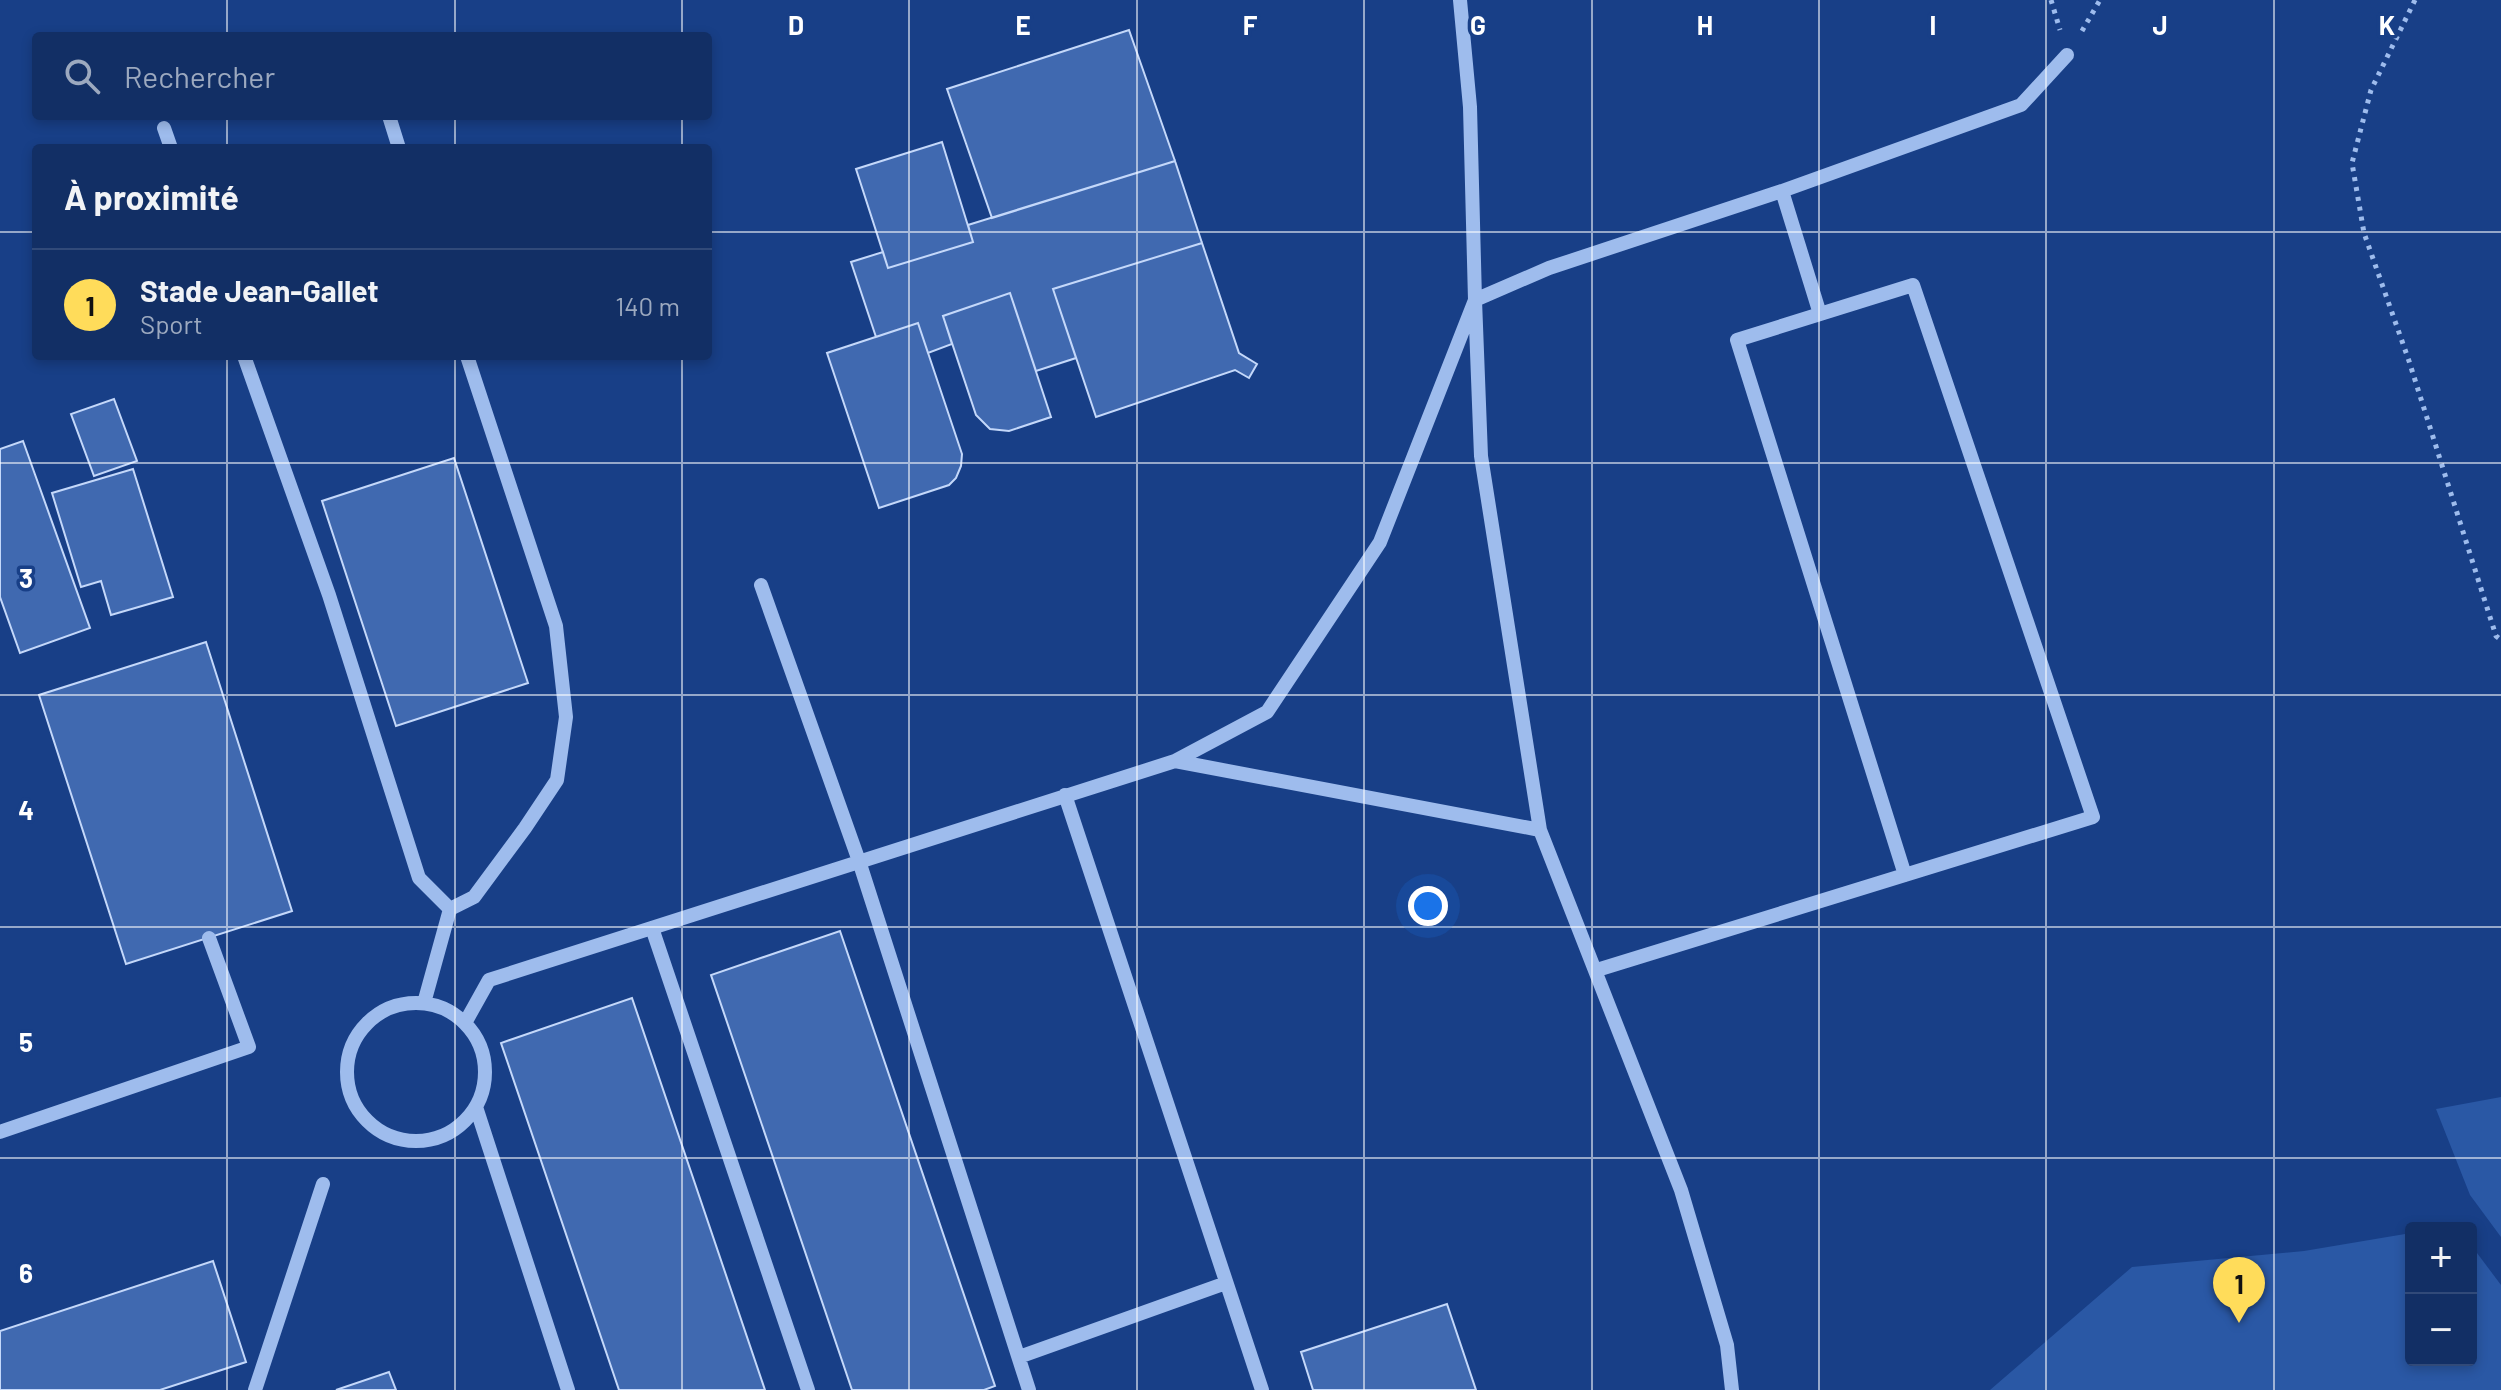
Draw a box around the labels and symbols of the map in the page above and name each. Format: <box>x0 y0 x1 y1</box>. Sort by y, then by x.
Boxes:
text: D <box>788 9 804 40</box>
text: E <box>1015 9 1031 40</box>
text: F <box>1243 9 1258 40</box>
text: G <box>1470 9 1486 40</box>
text: H <box>1697 9 1713 40</box>
text: I <box>1930 9 1936 40</box>
text: J <box>2152 9 2168 40</box>
text: K <box>2379 9 2395 40</box>
text: 3 <box>19 562 33 593</box>
text: 4 <box>18 794 34 825</box>
your location <box>1408 886 1448 926</box>
text: 5 <box>19 1026 33 1057</box>
text: 6 <box>19 1257 33 1288</box>
pin: 1 <box>2213 1257 2265 1323</box>

